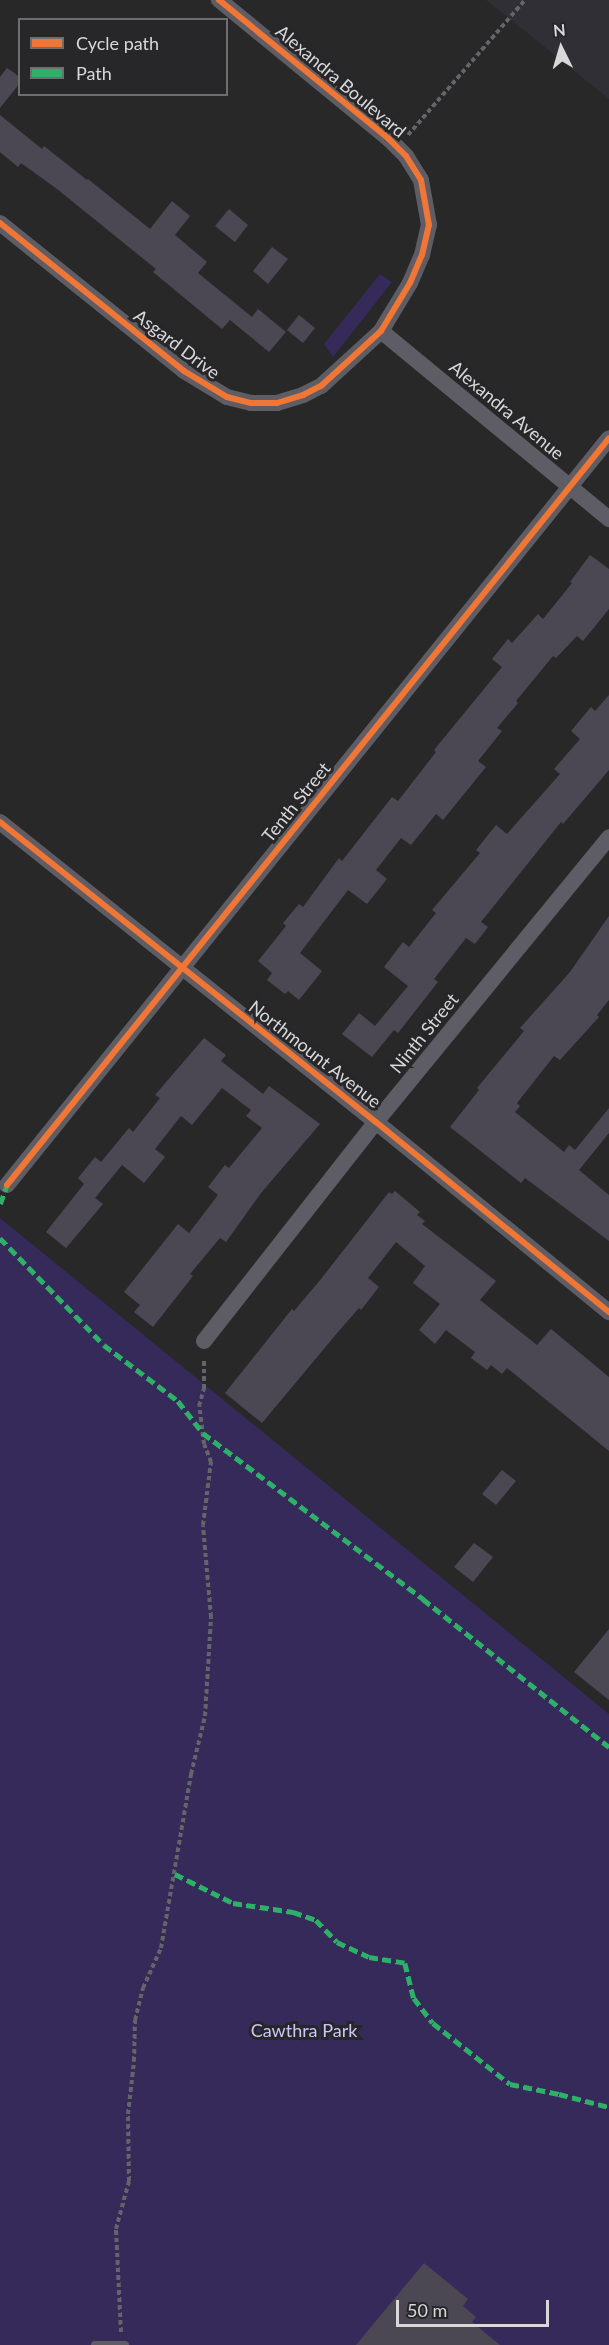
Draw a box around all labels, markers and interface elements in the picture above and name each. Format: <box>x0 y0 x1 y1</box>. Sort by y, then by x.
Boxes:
legend <box>18 18 228 96</box>
north arrow <box>531 18 591 78</box>
street label: Alexandra Boulevard <box>271 20 411 142</box>
text: N <box>552 20 566 40</box>
text: Cycle path <box>76 32 159 54</box>
text: Path <box>76 62 112 84</box>
street label: Asgard Drive <box>130 305 224 383</box>
street label: Alexandra Avenue <box>445 356 569 464</box>
street label: Tenth Street <box>257 758 335 846</box>
street label: Ninth Street <box>385 989 463 1077</box>
street label: Northmount Avenue <box>244 996 386 1112</box>
park label: Cawthra Park <box>251 2019 357 2041</box>
scale bar <box>399 2288 552 2326</box>
text: 50 m <box>407 2299 447 2321</box>

